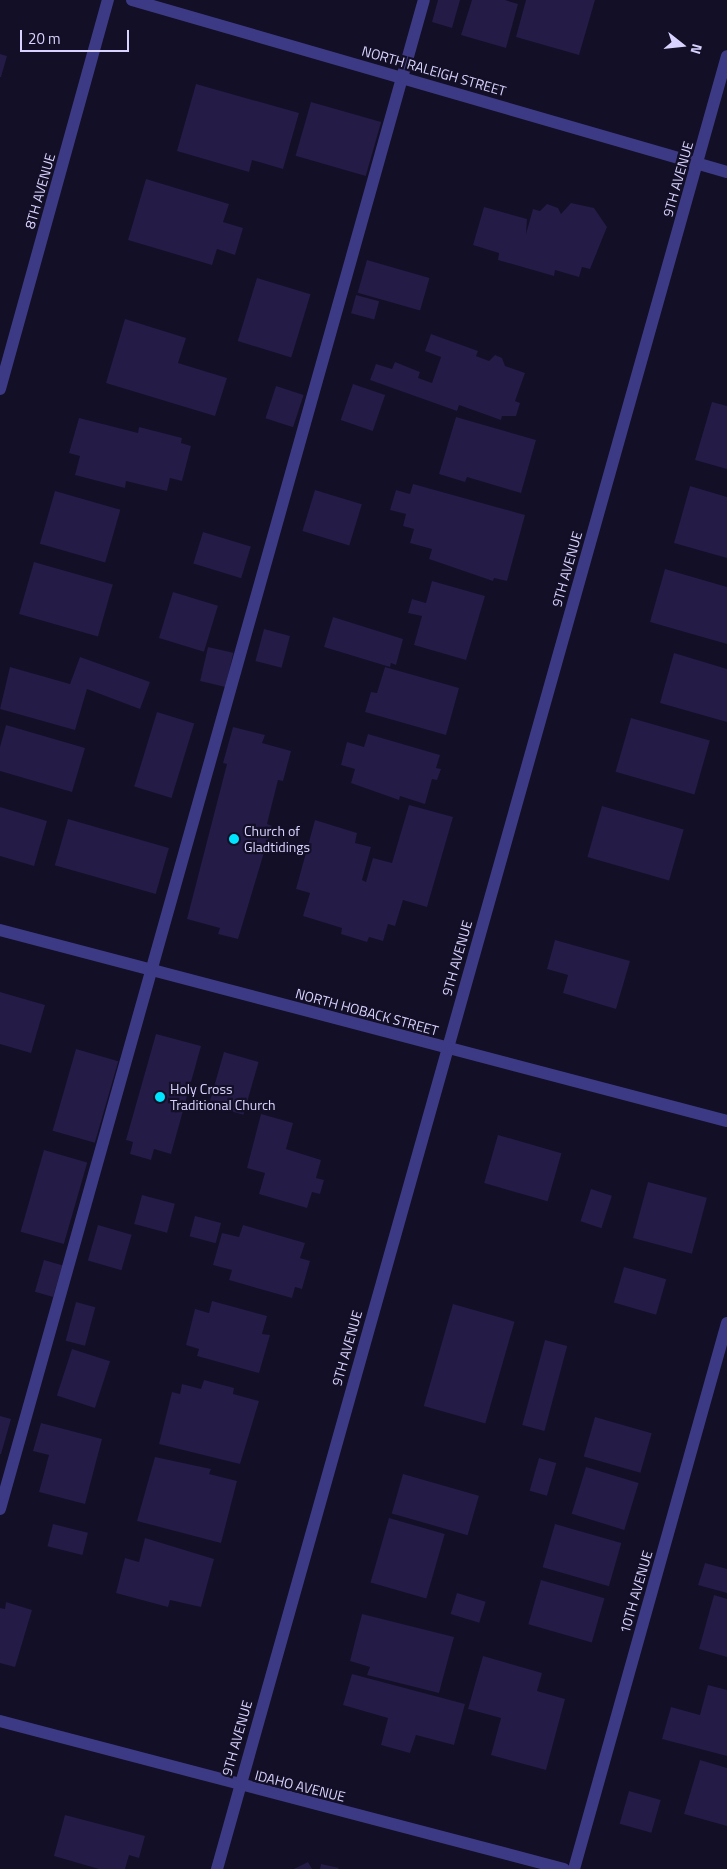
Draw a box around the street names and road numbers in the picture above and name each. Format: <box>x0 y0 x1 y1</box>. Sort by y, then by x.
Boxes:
street label: NORTH RALEIGH STREET <box>360 42 508 100</box>
street label: 9TH AVENUE <box>659 139 697 219</box>
street label: 8TH AVENUE <box>21 151 59 231</box>
street label: 9TH AVENUE <box>548 529 586 609</box>
street label: 9TH AVENUE <box>438 918 476 998</box>
street label: NORTH HOBACK STREET <box>294 985 440 1039</box>
street label: 9TH AVENUE <box>328 1308 366 1388</box>
street label: 10TH AVENUE <box>616 1549 656 1635</box>
street label: 9TH AVENUE <box>218 1698 256 1778</box>
street label: IDAHO AVENUE <box>253 1767 347 1805</box>

